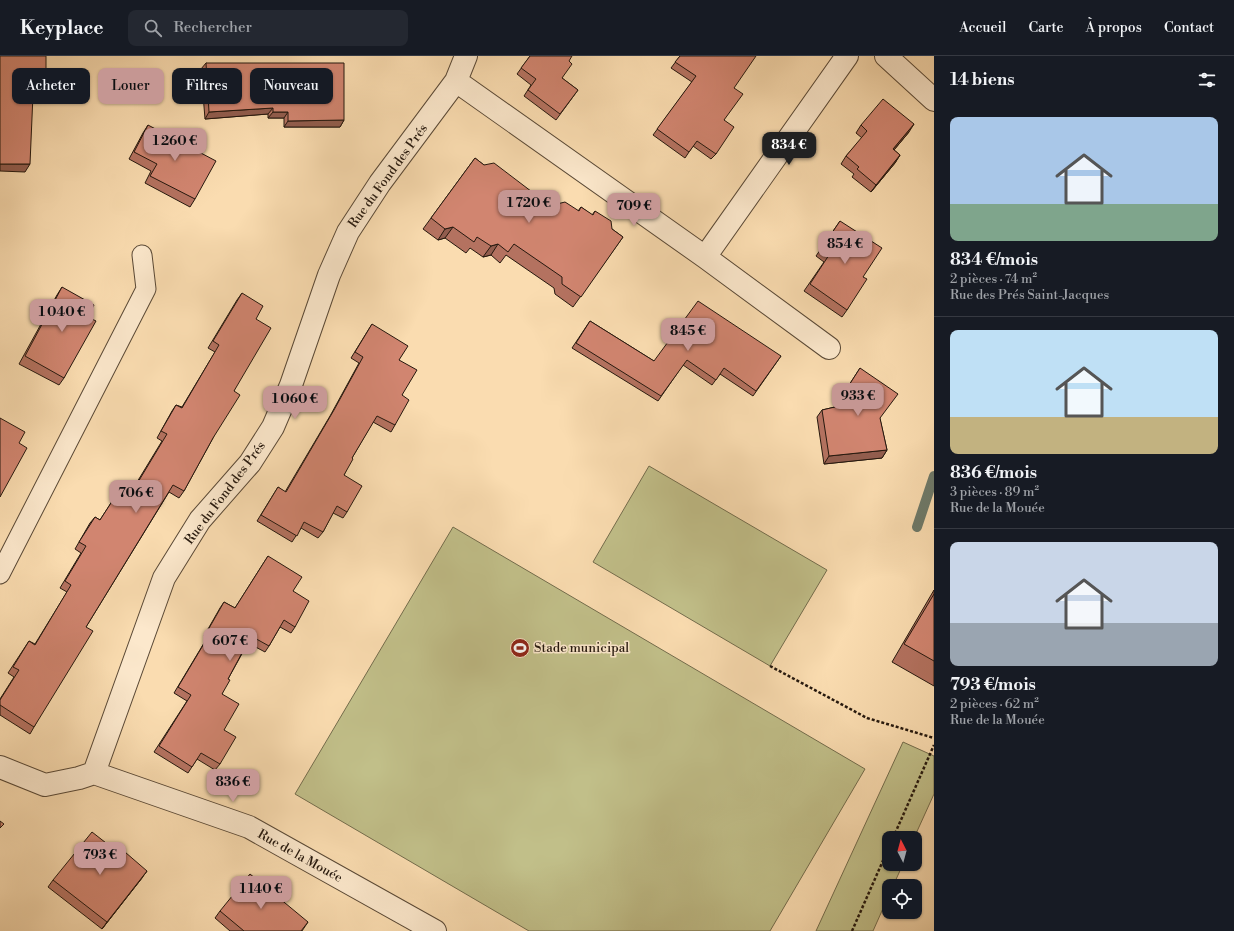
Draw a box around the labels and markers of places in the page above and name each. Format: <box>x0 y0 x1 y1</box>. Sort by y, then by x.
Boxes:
pin: 1 260 € <box>138 128 212 162</box>
pin: 834 € <box>761 132 817 166</box>
pin: 1 720 € <box>492 190 566 224</box>
pin: 709 € <box>606 193 662 227</box>
pin: 854 € <box>817 231 873 265</box>
pin: 1 040 € <box>25 299 99 333</box>
pin: 845 € <box>660 318 716 352</box>
pin: 933 € <box>830 383 886 417</box>
pin: 1 060 € <box>258 386 332 420</box>
pin: 706 € <box>108 480 164 514</box>
pin: 607 € <box>202 628 258 662</box>
sports icon: Stade municipal <box>509 637 531 659</box>
place label: Stade municipal <box>534 640 629 656</box>
pin: 836 € <box>205 769 261 803</box>
pin: 793 € <box>72 842 128 876</box>
pin: 1 140 € <box>224 876 298 910</box>

